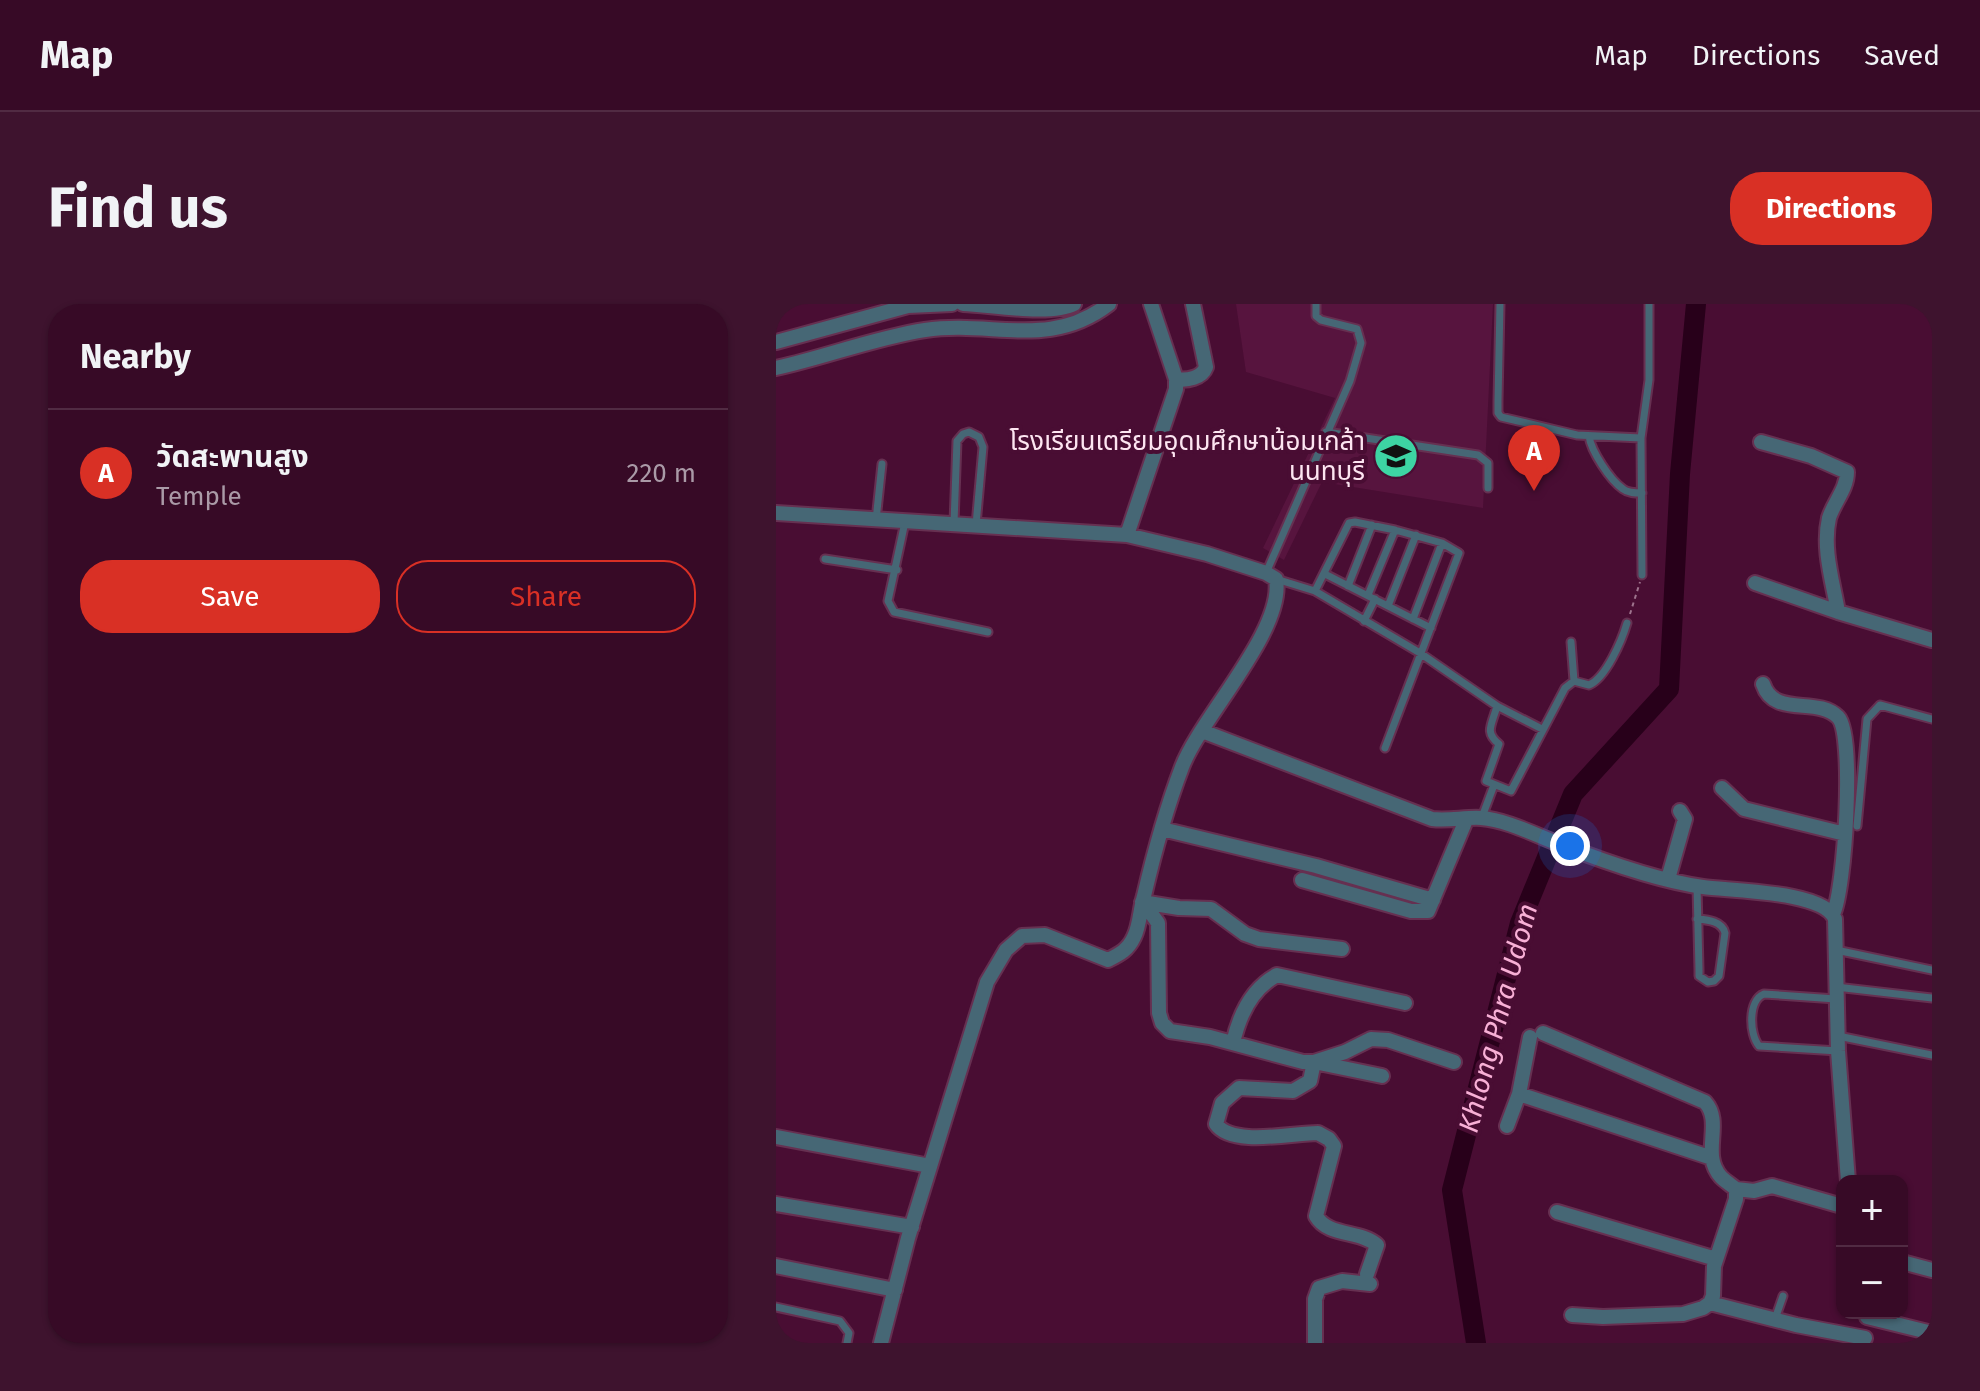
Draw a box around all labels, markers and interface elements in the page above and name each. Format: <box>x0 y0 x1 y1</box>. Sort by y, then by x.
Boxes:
text: Map <box>40 32 113 78</box>
text: Map <box>1594 39 1648 72</box>
text: Directions <box>1692 39 1820 72</box>
text: Saved <box>1864 39 1940 72</box>
button: Directions <box>1730 172 1932 245</box>
text: Find us <box>48 175 228 242</box>
text: Nearby <box>80 336 191 377</box>
pin: A <box>1508 425 1560 491</box>
place label: โรงเรียนเตรียมอุดมศึกษาน้อมเกล้า นนทบุรี <box>1010 426 1365 487</box>
school or university icon: โรงเรียนเตรียมอุดมศึกษาน้อมเกล้า นนทบุรี <box>1372 432 1420 480</box>
text: วัดสะพานสูง <box>156 439 309 475</box>
text: A <box>98 458 114 489</box>
text: 220 m <box>627 458 696 489</box>
text: Temple <box>156 481 242 512</box>
button: Save <box>80 560 380 633</box>
button: Share <box>396 560 696 633</box>
your location <box>1550 826 1590 866</box>
water label: Khlong Phra Udom <box>1452 900 1544 1136</box>
map controls <box>1836 1175 1908 1319</box>
button: + <box>1836 1175 1908 1247</box>
button: − <box>1836 1247 1908 1319</box>

